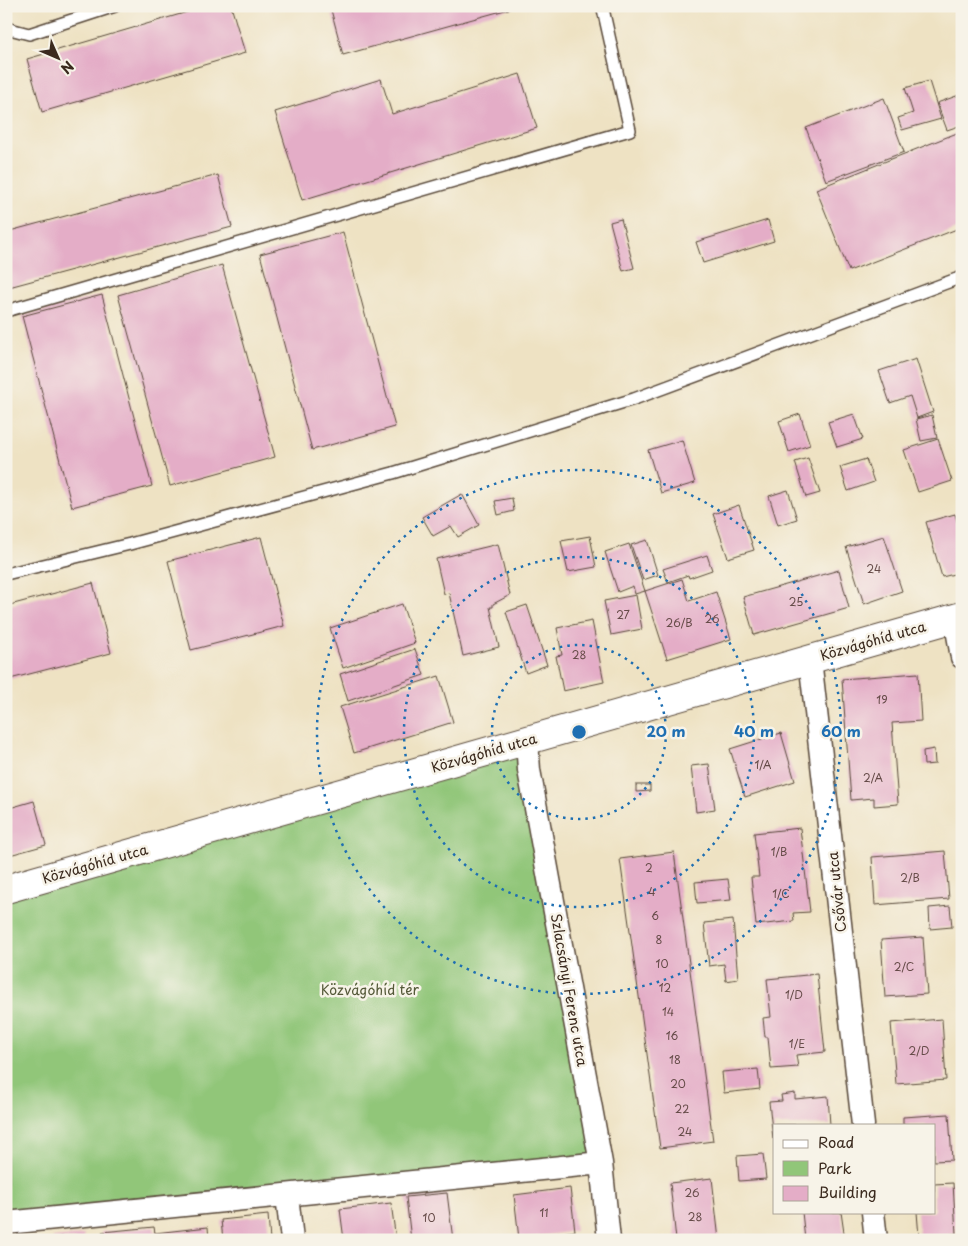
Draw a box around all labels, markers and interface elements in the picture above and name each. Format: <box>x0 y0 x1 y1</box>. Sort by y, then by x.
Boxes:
north arrow <box>32 32 82 82</box>
text: N <box>56 56 79 79</box>
house number: 24 <box>867 560 881 577</box>
house number: 25 <box>789 593 803 610</box>
house number: 27 <box>616 606 630 623</box>
house number: 26 <box>704 610 720 627</box>
house number: 26/B <box>666 614 692 631</box>
street label: Közvágóhíd utca <box>818 615 928 666</box>
house number: 28 <box>572 646 586 663</box>
house number: 19 <box>876 691 888 708</box>
text: 20 m <box>647 719 685 742</box>
text: 40 m <box>734 719 774 742</box>
text: 60 m <box>821 719 861 742</box>
centre of rings <box>570 723 588 741</box>
street label: Közvágóhíd utca <box>429 727 539 778</box>
house number: 1/A <box>754 756 772 773</box>
house number: 2/A <box>863 769 884 786</box>
street label: Közvágóhíd utca <box>40 838 150 889</box>
house number: 1/B <box>771 843 787 860</box>
street label: Csővár utca <box>822 850 851 933</box>
house number: 2 <box>645 859 653 876</box>
house number: 2/B <box>900 869 920 886</box>
house number: 4 <box>648 883 656 900</box>
house number: 1/C <box>772 885 790 902</box>
house number: 6 <box>651 907 659 924</box>
street label: Szlacsányi Ferenc utca <box>546 912 593 1068</box>
house number: 8 <box>656 931 663 948</box>
house number: 10 <box>656 955 668 972</box>
house number: 2/C <box>894 958 914 975</box>
park label: Közvágóhíd tér <box>321 979 420 1000</box>
house number: 12 <box>659 979 672 996</box>
house number: 1/D <box>785 986 803 1003</box>
house number: 14 <box>662 1003 674 1020</box>
house number: 16 <box>666 1027 679 1044</box>
house number: 1/E <box>789 1035 805 1052</box>
house number: 2/D <box>908 1042 930 1059</box>
house number: 18 <box>669 1051 681 1068</box>
house number: 20 <box>670 1075 686 1092</box>
house number: 22 <box>675 1100 689 1117</box>
house number: 24 <box>678 1123 692 1140</box>
legend <box>773 1124 936 1214</box>
text: Road <box>818 1130 854 1153</box>
text: Park <box>818 1156 852 1179</box>
text: Building <box>818 1180 877 1203</box>
house number: 26 <box>684 1184 700 1201</box>
house number: 11 <box>539 1204 549 1221</box>
house number: 28 <box>688 1208 702 1225</box>
house number: 10 <box>423 1209 435 1226</box>

